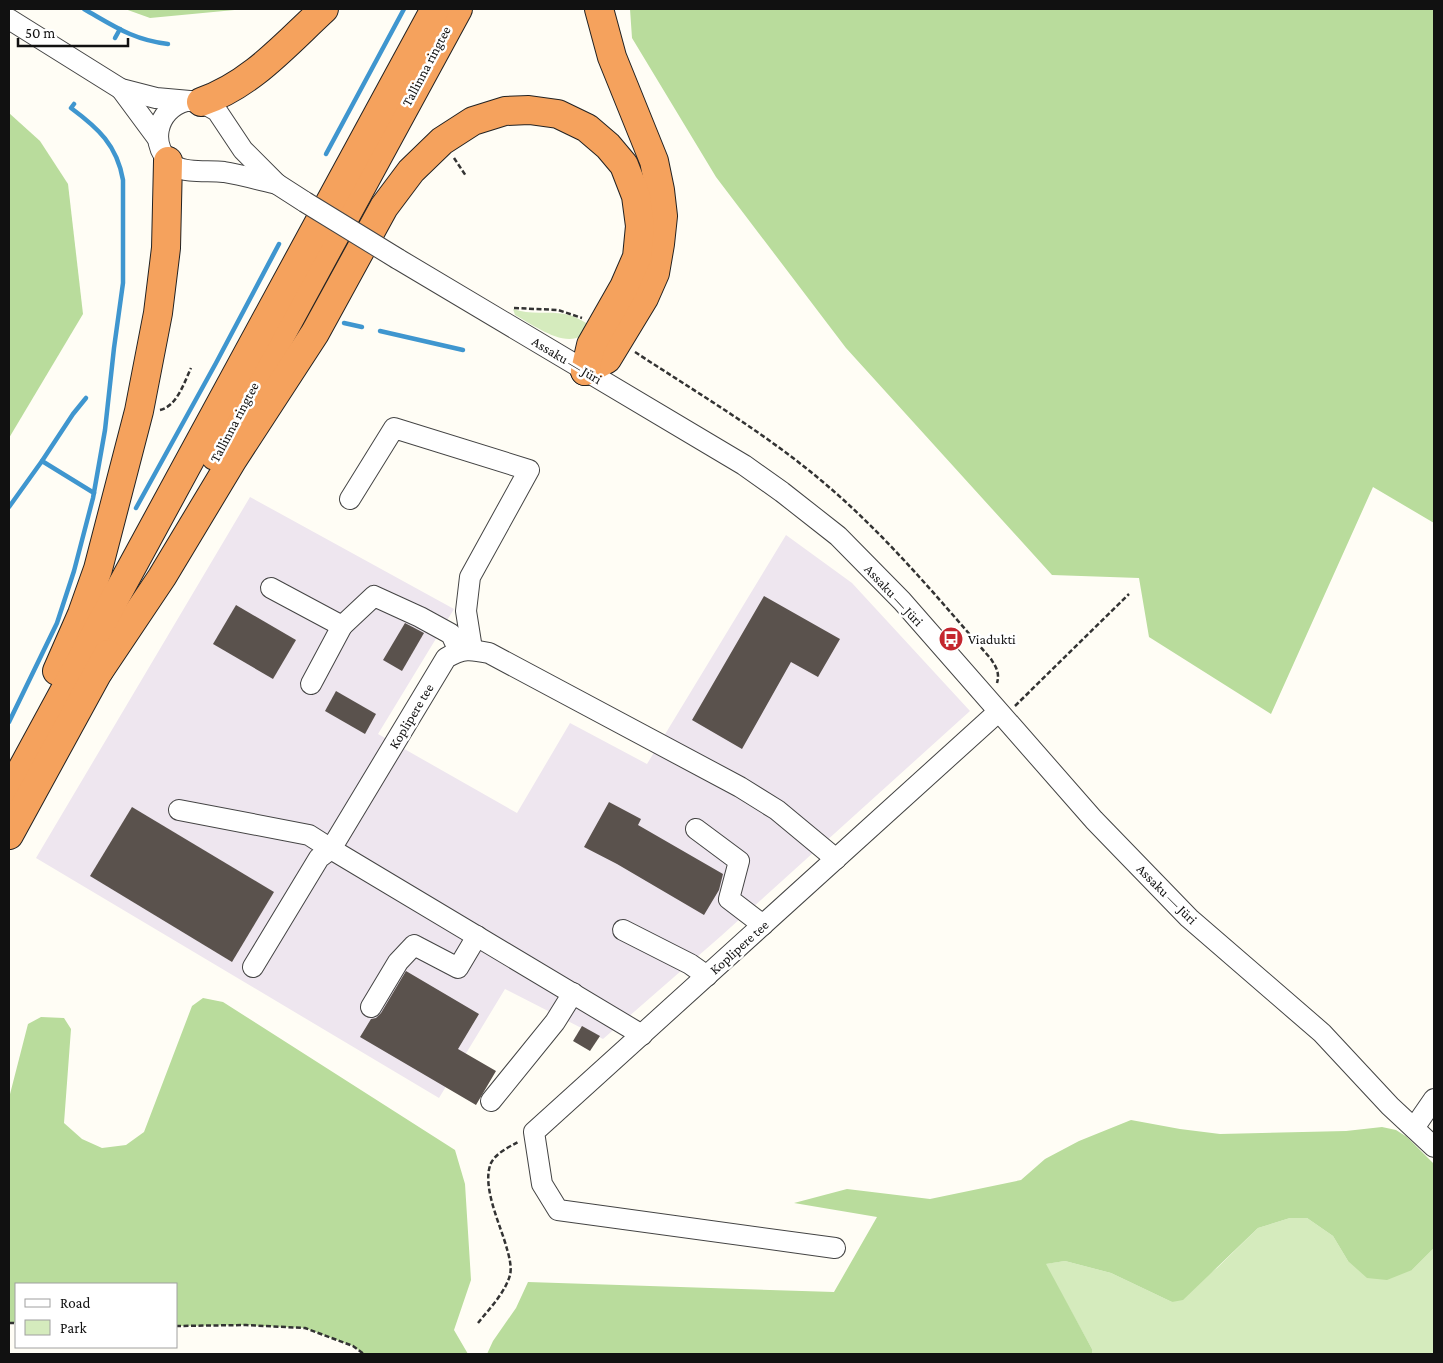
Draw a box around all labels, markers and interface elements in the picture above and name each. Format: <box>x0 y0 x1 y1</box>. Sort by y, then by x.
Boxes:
scale bar <box>18 15 128 47</box>
street label: Tallinna ringtee <box>398 23 454 109</box>
text: 50 m <box>25 25 55 41</box>
street label: Assaku — Jüri <box>529 333 605 387</box>
street label: Tallinna ringtee <box>206 379 262 465</box>
street label: Assaku — Jüri <box>861 561 927 629</box>
bus stop icon: Viadukti <box>938 626 964 652</box>
place label: Viadukti <box>968 631 1016 647</box>
street label: Koplipere tee <box>385 680 437 752</box>
street label: Assaku — Jüri <box>1134 861 1201 928</box>
street label: Koplipere tee <box>706 917 772 977</box>
legend <box>15 1283 178 1348</box>
text: Road <box>60 1295 91 1311</box>
text: Park <box>60 1320 87 1336</box>

